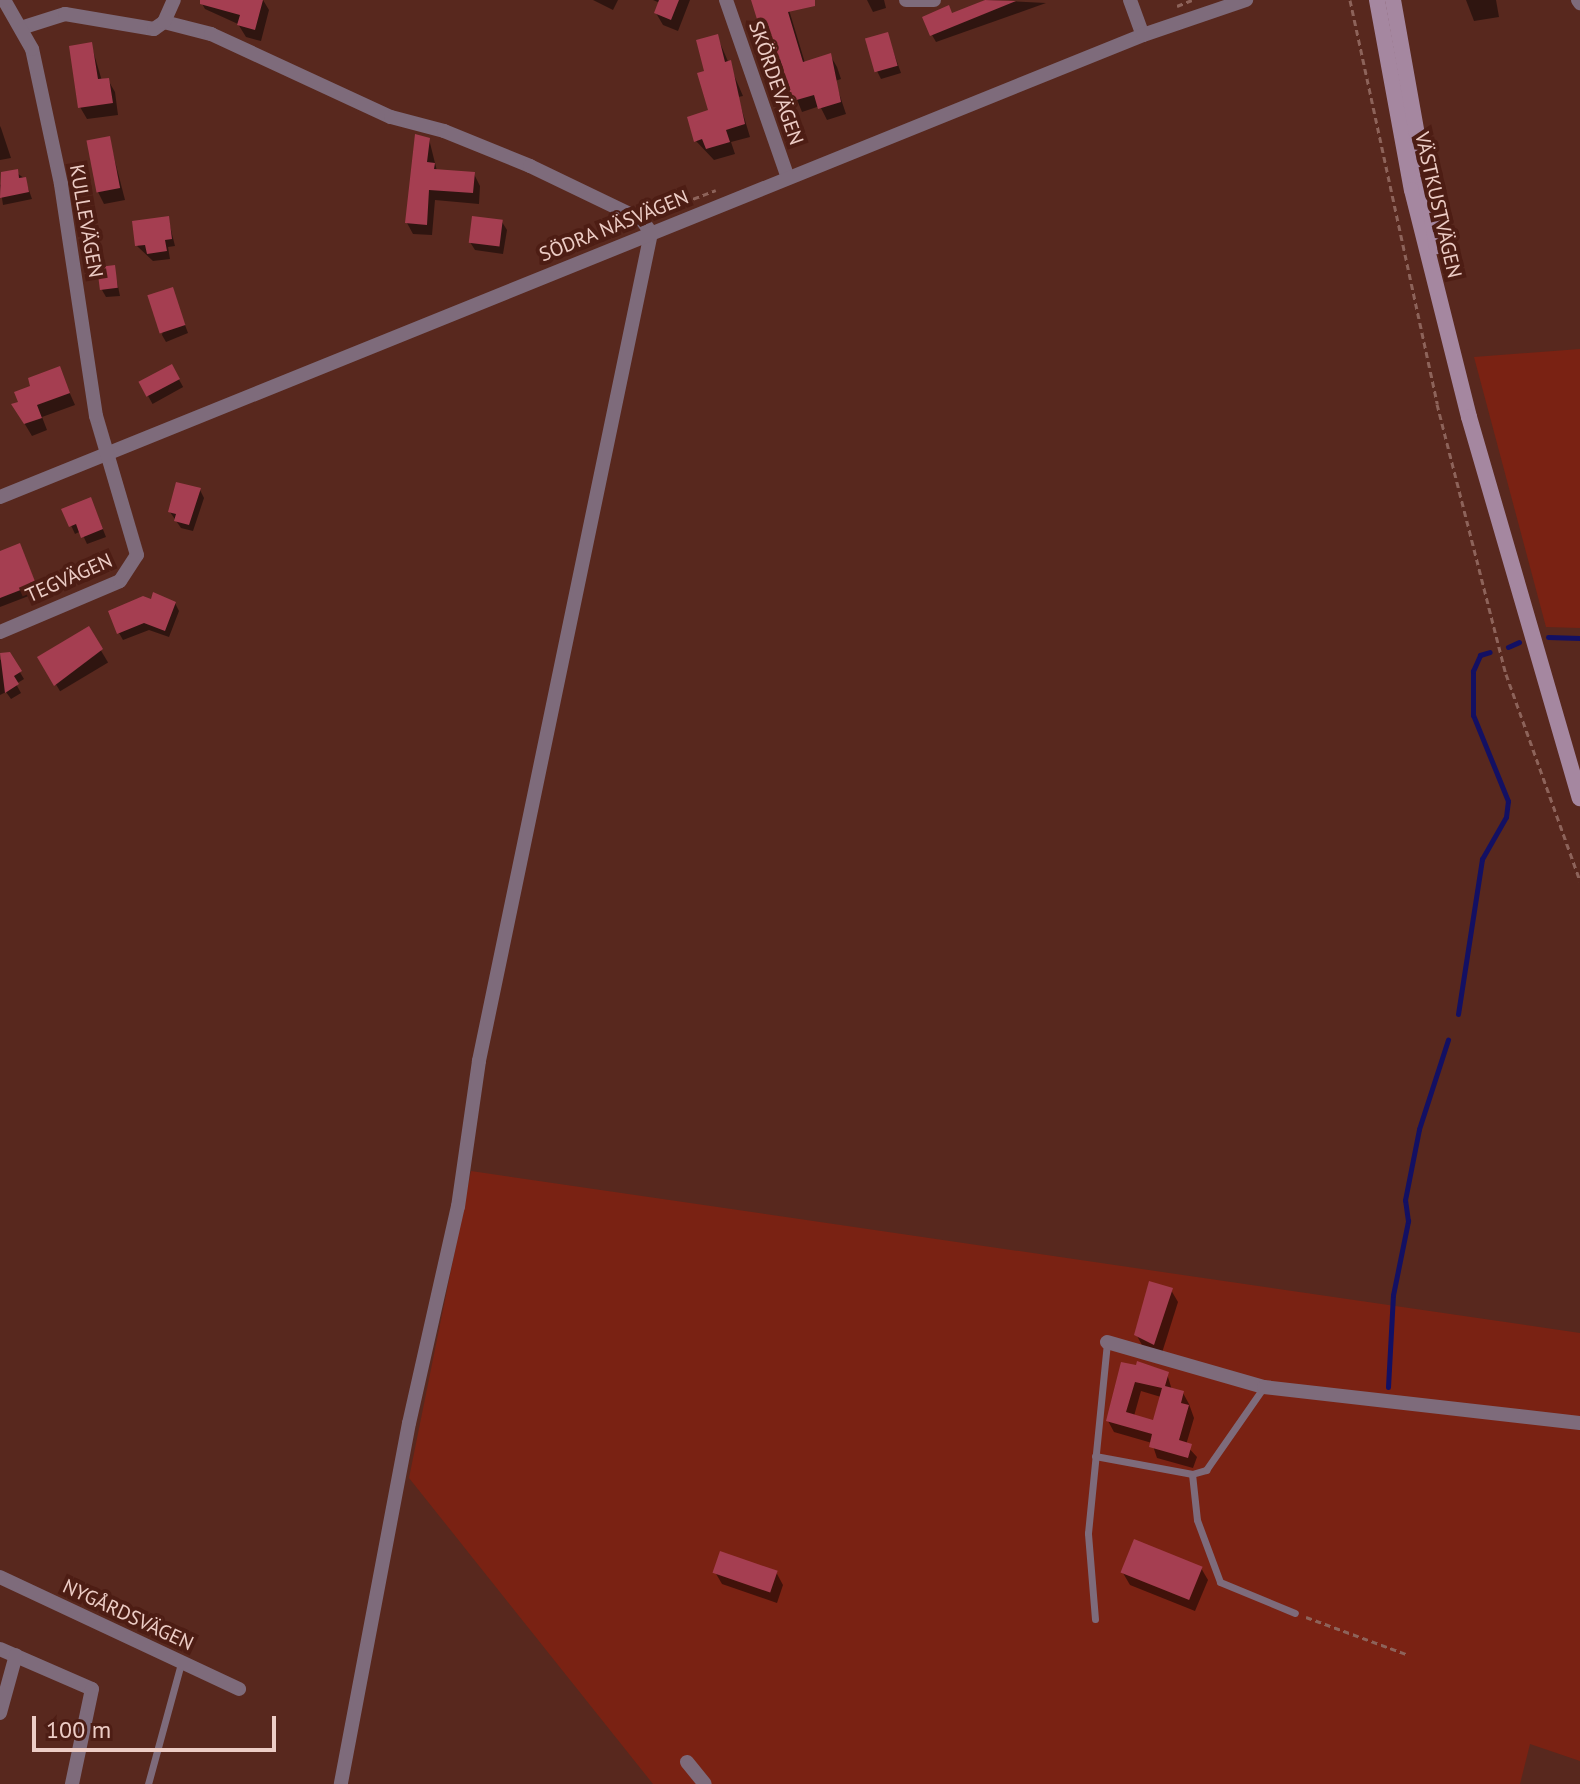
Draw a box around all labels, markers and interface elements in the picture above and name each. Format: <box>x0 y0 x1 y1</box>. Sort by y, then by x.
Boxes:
street label: SKÖRDEVÄGEN <box>744 18 808 148</box>
street label: VÄSTKUSTVÄGEN <box>1410 130 1466 280</box>
street label: KULLEVÄGEN <box>64 162 108 280</box>
street label: SÖDRA NÄSVÄGEN <box>535 185 693 267</box>
street label: TEGVÄGEN <box>22 548 116 608</box>
street label: NYGÅRDSVÄGEN <box>59 1574 197 1656</box>
scale bar <box>36 1700 280 1750</box>
text: 100 m <box>46 1714 111 1745</box>

